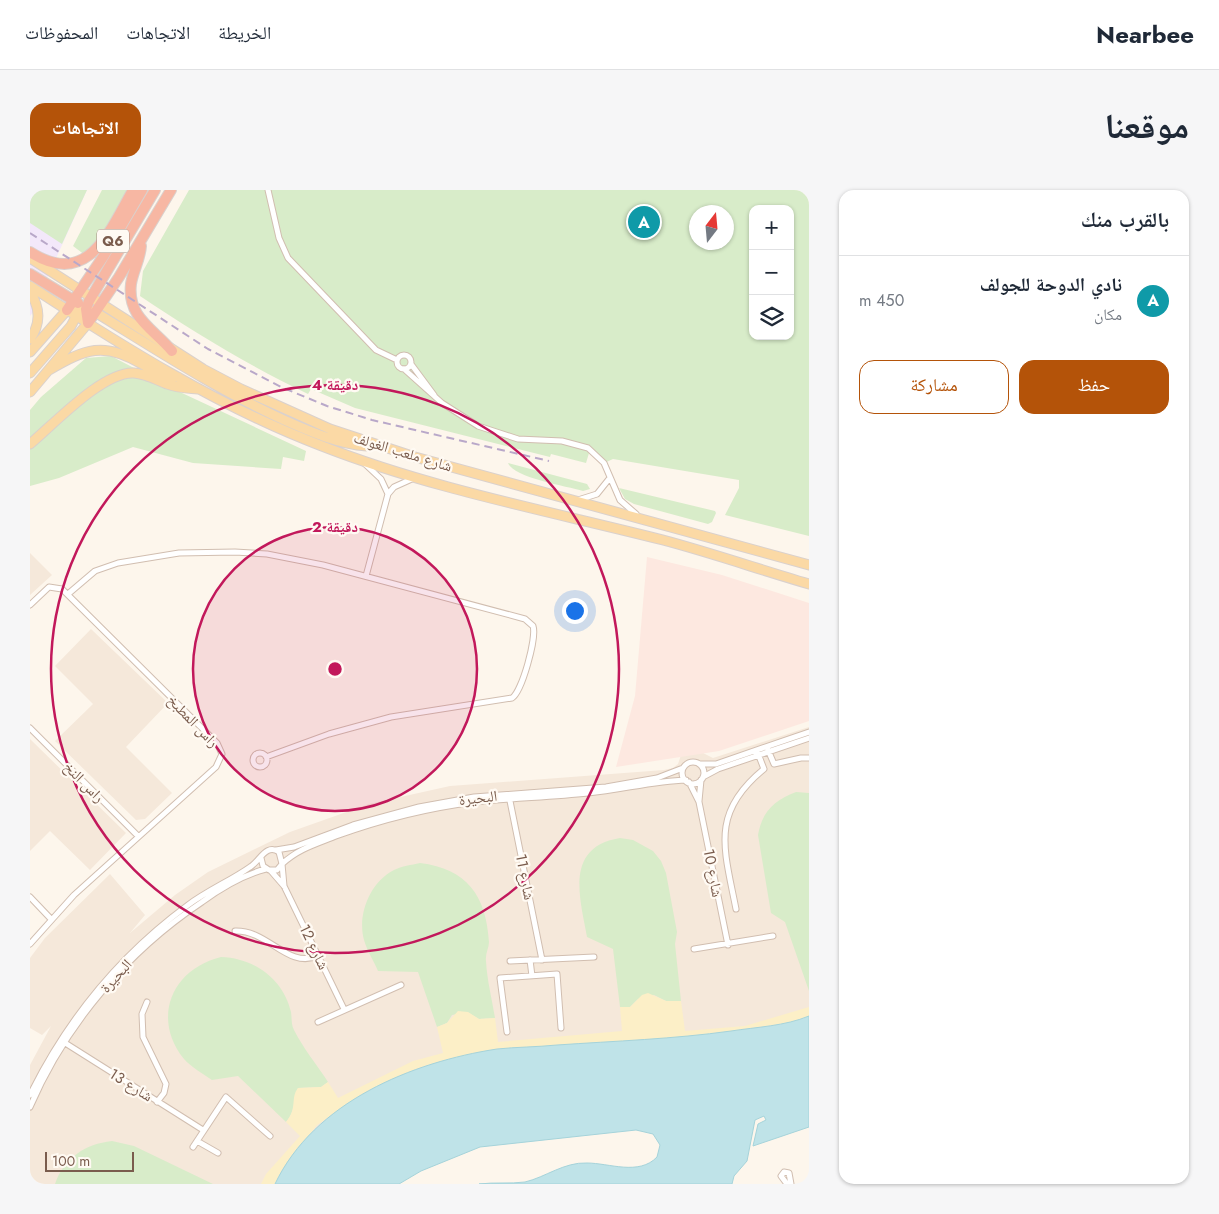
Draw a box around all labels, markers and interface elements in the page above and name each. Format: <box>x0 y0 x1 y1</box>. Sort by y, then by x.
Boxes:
text: Nearbee <box>1096 17 1194 52</box>
text: المحفوظات <box>25 20 98 46</box>
text: الاتجاهات <box>126 20 190 46</box>
text: الخريطة <box>218 20 271 46</box>
text: موقعنا <box>1104 101 1189 151</box>
button: الاتجاهات <box>30 103 141 157</box>
pin: A <box>628 203 660 241</box>
north arrow <box>689 205 734 250</box>
map controls <box>749 205 794 340</box>
button: + <box>749 205 794 250</box>
text: بالقرب منك <box>1081 205 1169 235</box>
road number: Q6 <box>97 230 129 252</box>
button: − <box>749 250 794 295</box>
text: نادي الدوحة للجولف <box>980 271 1122 298</box>
text: 450 m <box>859 289 904 312</box>
text: A <box>1147 289 1159 312</box>
button: layers <box>749 295 794 340</box>
text: مكان <box>1094 303 1122 326</box>
button: مشاركة <box>859 360 1009 414</box>
button: حفظ <box>1019 360 1169 414</box>
text: 4 دقيقة <box>312 374 358 396</box>
street label: شارع ملعب الغولف <box>351 427 455 477</box>
text: 2 دقيقة <box>312 516 358 538</box>
your location <box>562 598 588 624</box>
centre of rings <box>326 660 344 678</box>
street label: راس المطبخ <box>162 690 224 752</box>
street label: راس النخ <box>58 756 110 808</box>
street label: البحيرة <box>457 785 499 811</box>
street label: شارع 10 <box>698 847 728 899</box>
street label: شارع 11 <box>510 852 540 902</box>
street label: شارع 12 <box>294 920 335 974</box>
street label: البحيرة <box>95 954 137 998</box>
street label: شارع 13 <box>105 1063 157 1107</box>
scale bar <box>45 1149 134 1172</box>
text: 100 m <box>52 1151 90 1171</box>

